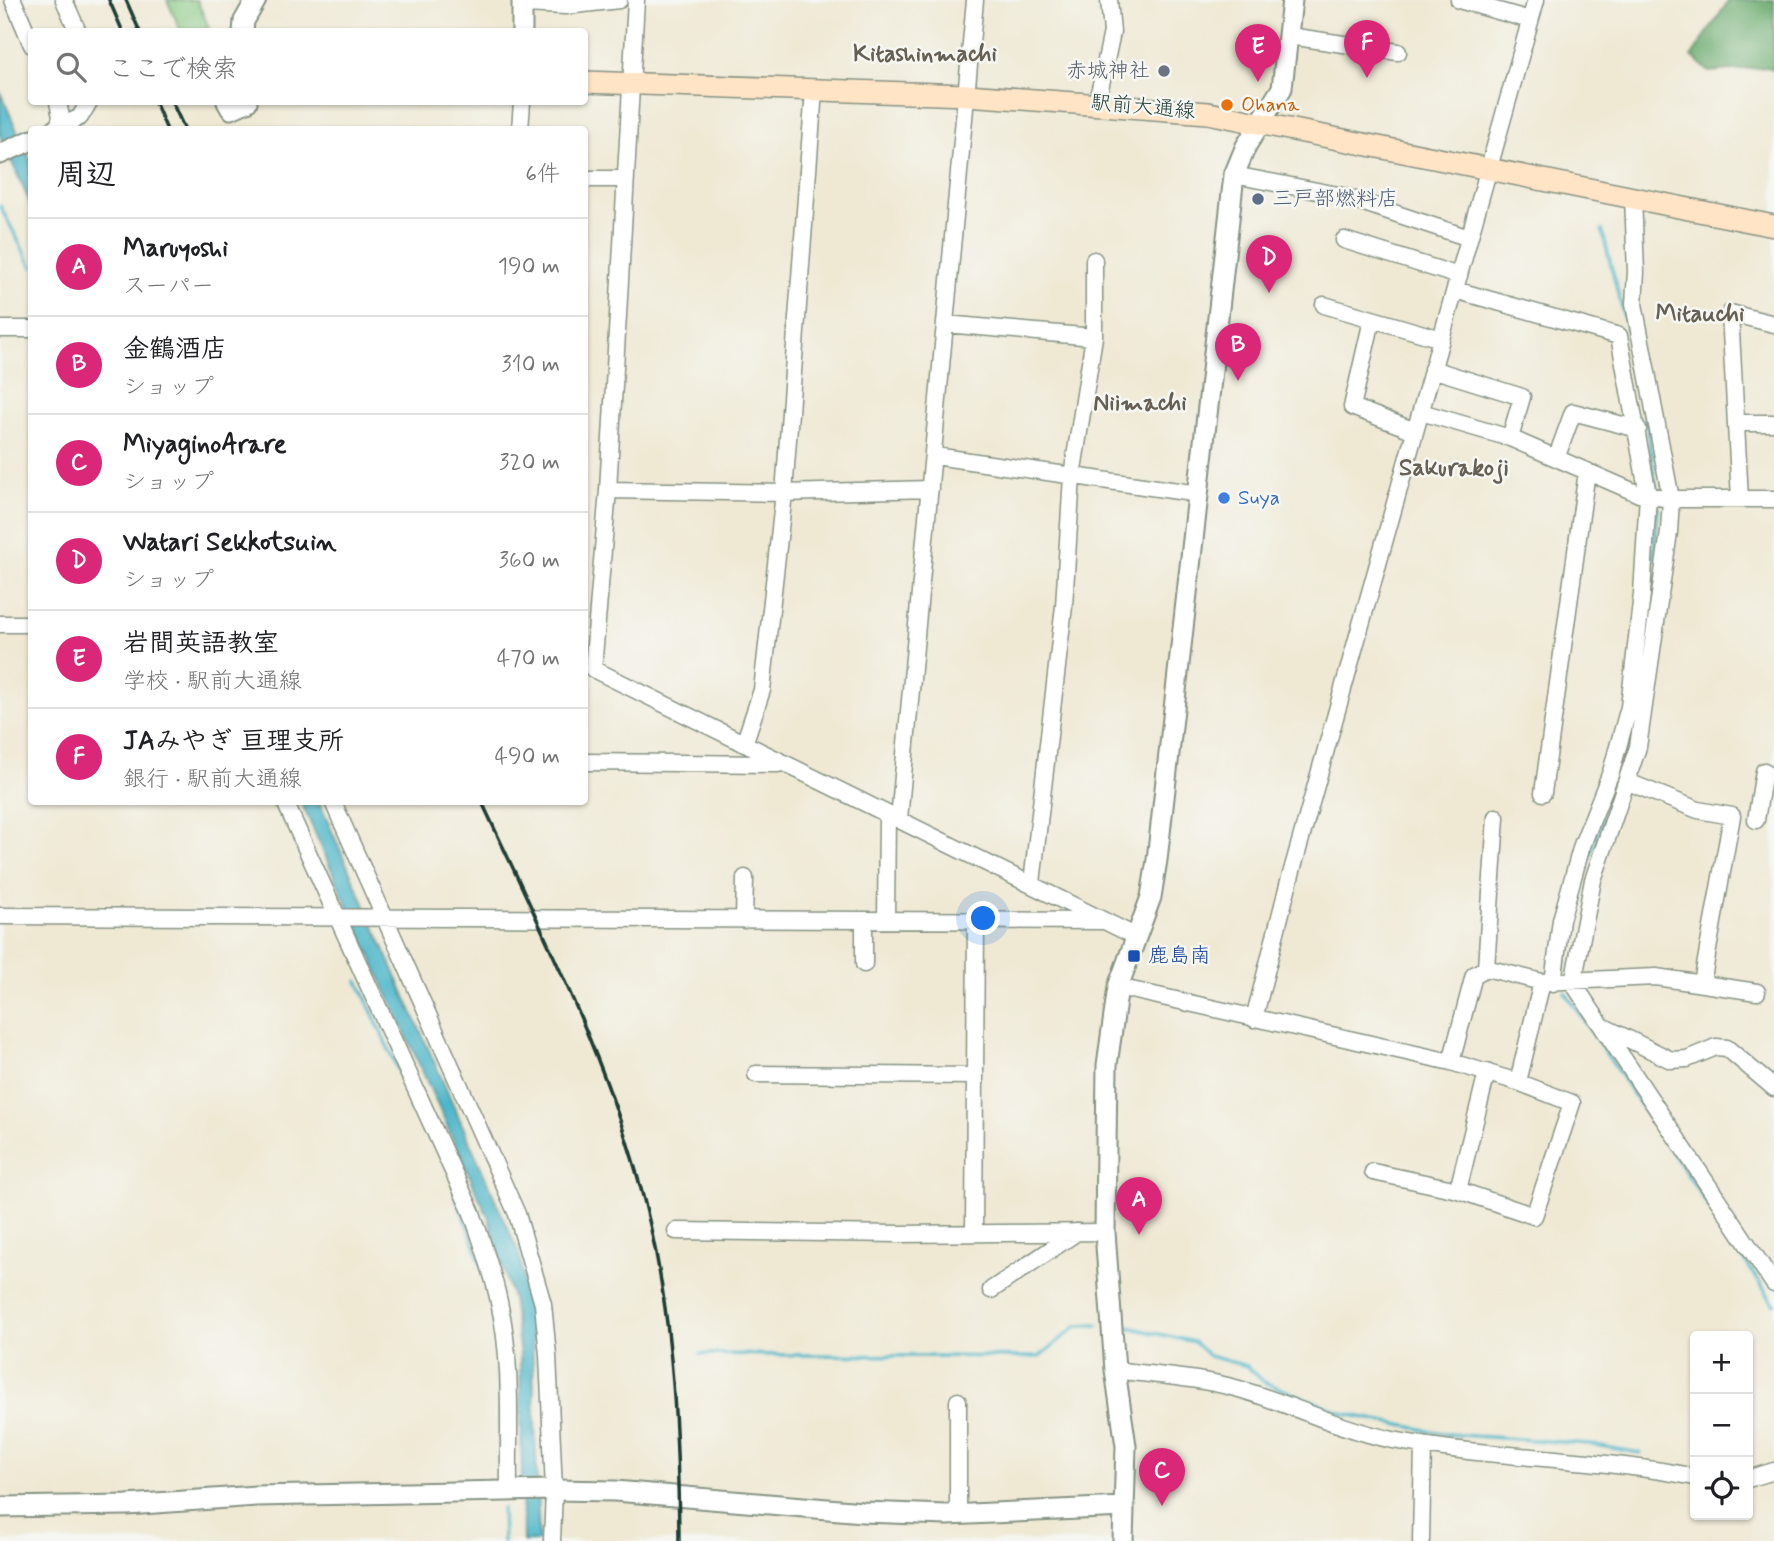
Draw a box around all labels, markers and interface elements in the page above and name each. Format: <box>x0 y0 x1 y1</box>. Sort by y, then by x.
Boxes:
pin: F <box>1344 20 1390 78</box>
pin: E <box>1235 24 1281 82</box>
search box <box>28 28 588 105</box>
district label: Kitashinmachi <box>853 39 997 70</box>
icon: search <box>52 48 90 86</box>
text: ここで検索 <box>108 53 238 87</box>
place label: 赤城神社 <box>1066 57 1150 85</box>
marker: 赤城神社 <box>1156 63 1172 79</box>
street label: 駅前大通線 <box>1089 88 1197 126</box>
place label: Ohana <box>1241 91 1300 119</box>
marker: Ohana <box>1219 97 1235 113</box>
text: 周辺 <box>56 156 116 195</box>
text: 6件 <box>525 160 560 190</box>
place label: 三戸部燃料店 <box>1272 185 1398 213</box>
marker: 三戸部燃料店 <box>1250 191 1266 207</box>
text: Maruyoshi <box>123 232 228 266</box>
pin: D <box>1246 235 1292 293</box>
text: A <box>71 252 87 282</box>
text: 190 m <box>498 252 560 282</box>
text: スーパー <box>123 272 214 302</box>
district label: Mitauchi <box>1656 299 1745 330</box>
pin: B <box>1215 323 1261 381</box>
text: 金鶴酒店 <box>123 333 227 367</box>
text: B <box>72 350 86 380</box>
text: 310 m <box>501 350 560 380</box>
text: ショップ <box>123 373 214 403</box>
district label: Niimachi <box>1093 388 1187 419</box>
text: MiyaginoArare <box>123 428 287 462</box>
text: C <box>71 448 87 478</box>
text: 320 m <box>499 448 560 478</box>
district label: Sakurakoji <box>1399 453 1509 484</box>
text: ショップ <box>123 468 214 498</box>
place label: Suya <box>1238 484 1280 512</box>
marker: Suya <box>1216 490 1232 506</box>
text: Watari Sekkotsuin <box>123 526 337 560</box>
text: D <box>71 546 87 576</box>
text: 360 m <box>499 546 560 576</box>
text: ショップ <box>123 566 214 596</box>
text: 岩間英語教室 <box>123 627 279 661</box>
text: E <box>72 644 86 674</box>
text: 470 m <box>497 644 560 674</box>
text: 学校 · 駅前大通線 <box>123 667 302 697</box>
text: JAみやぎ 亘理支所 <box>123 725 344 759</box>
text: F <box>73 742 85 772</box>
text: 490 m <box>495 742 560 772</box>
text: 銀行 · 駅前大通線 <box>123 765 302 795</box>
your location <box>966 901 1000 935</box>
place label: 鹿島南 <box>1148 942 1211 970</box>
marker: 鹿島南 <box>1126 948 1142 964</box>
pin: A <box>1116 1177 1162 1235</box>
map controls <box>1690 1331 1753 1520</box>
button: + <box>1690 1331 1753 1394</box>
button: − <box>1690 1394 1753 1457</box>
pin: C <box>1139 1448 1185 1506</box>
button: locate <box>1690 1457 1753 1520</box>

